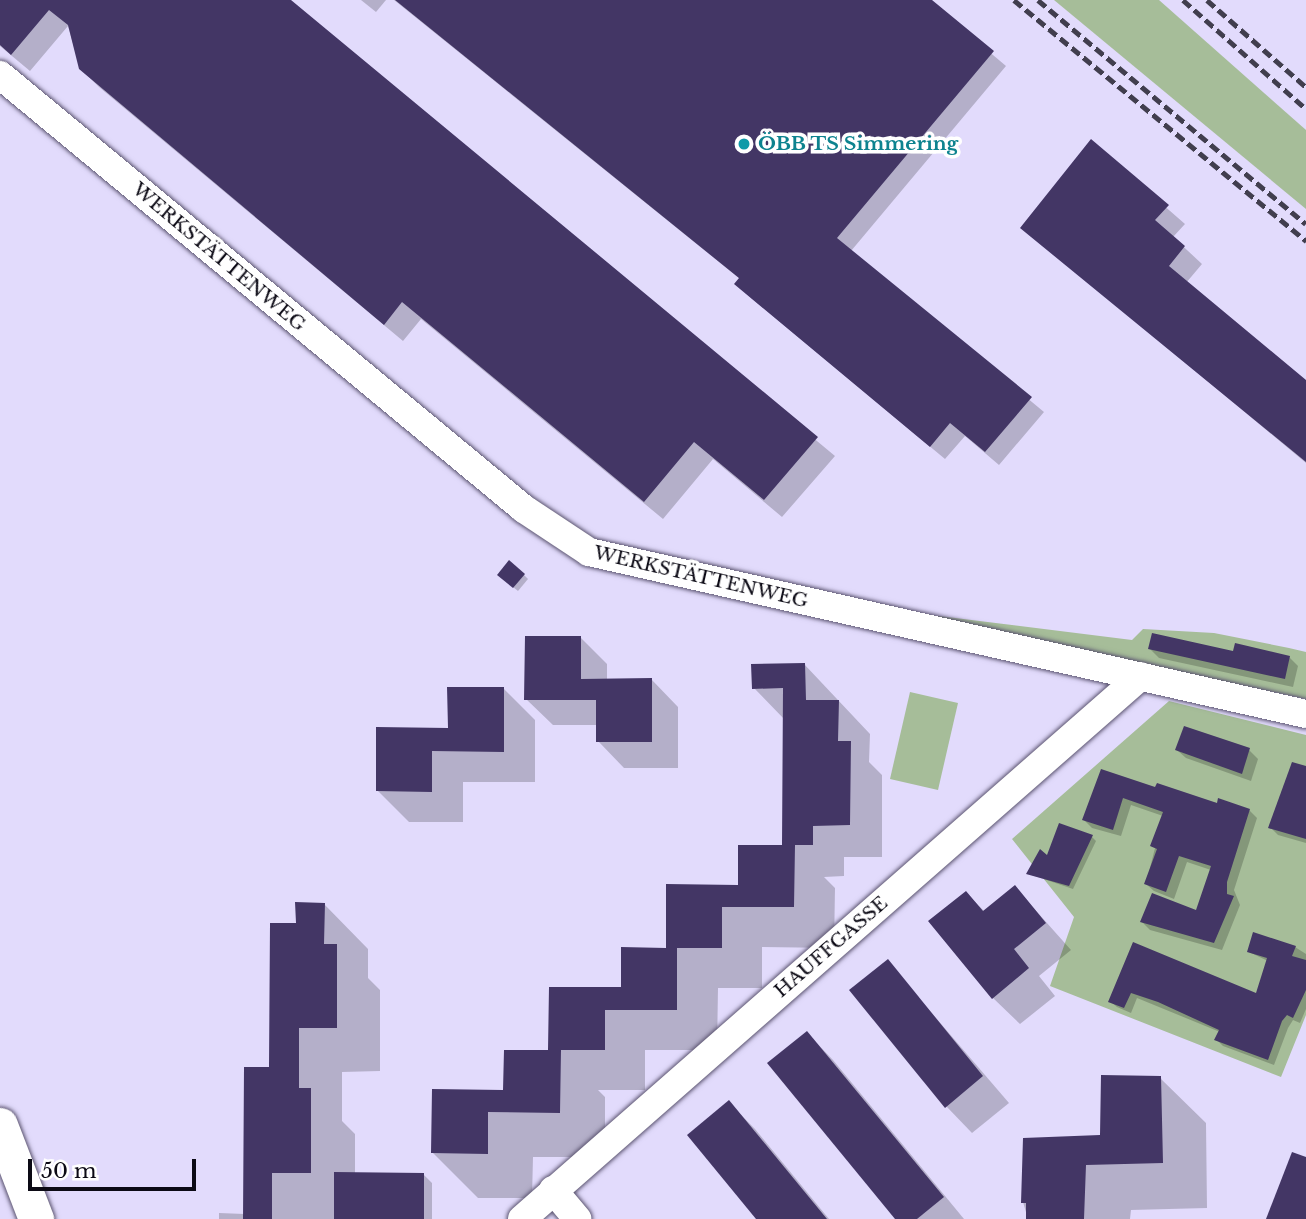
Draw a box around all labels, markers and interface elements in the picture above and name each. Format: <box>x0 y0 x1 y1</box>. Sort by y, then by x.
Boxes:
place label: ÖBB TS Simmering <box>758 133 959 155</box>
marker: ÖBB TS Simmering <box>736 136 752 152</box>
street label: WERKSTÄTTENWEG <box>128 178 310 336</box>
street label: WERKSTÄTTENWEG <box>592 541 810 613</box>
street label: HAUFFGASSE <box>770 892 892 1002</box>
scale bar <box>32 1146 200 1190</box>
text: 50 m <box>41 1158 96 1184</box>

